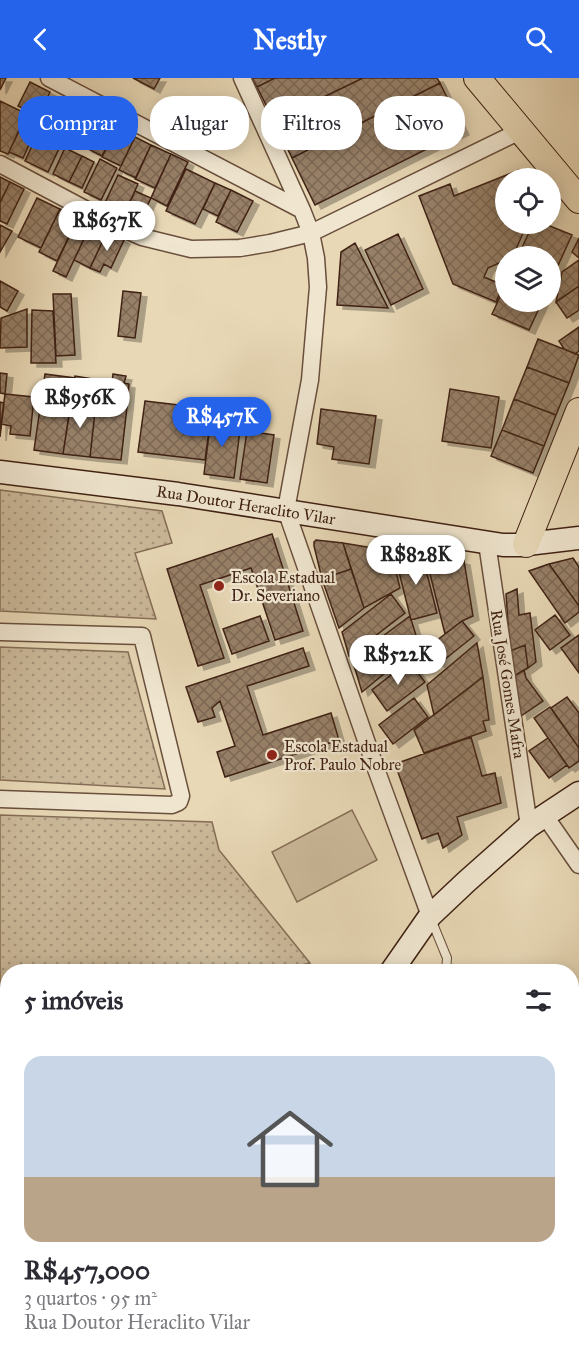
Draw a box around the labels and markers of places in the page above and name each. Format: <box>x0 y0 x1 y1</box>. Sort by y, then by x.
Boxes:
pin: R$637K <box>58 201 156 252</box>
pin: R$956K <box>31 378 129 429</box>
pin: R$457K <box>173 397 271 448</box>
pin: R$828K <box>367 535 465 586</box>
place label: Escola Estadual Dr. Severiano <box>231 568 336 605</box>
marker: Escola Estadual Dr. Severiano <box>212 579 226 593</box>
pin: R$522K <box>349 635 447 686</box>
place label: Escola Estadual Prof. Paulo Nobre <box>284 737 401 774</box>
marker: Escola Estadual Prof. Paulo Nobre <box>265 748 279 762</box>

